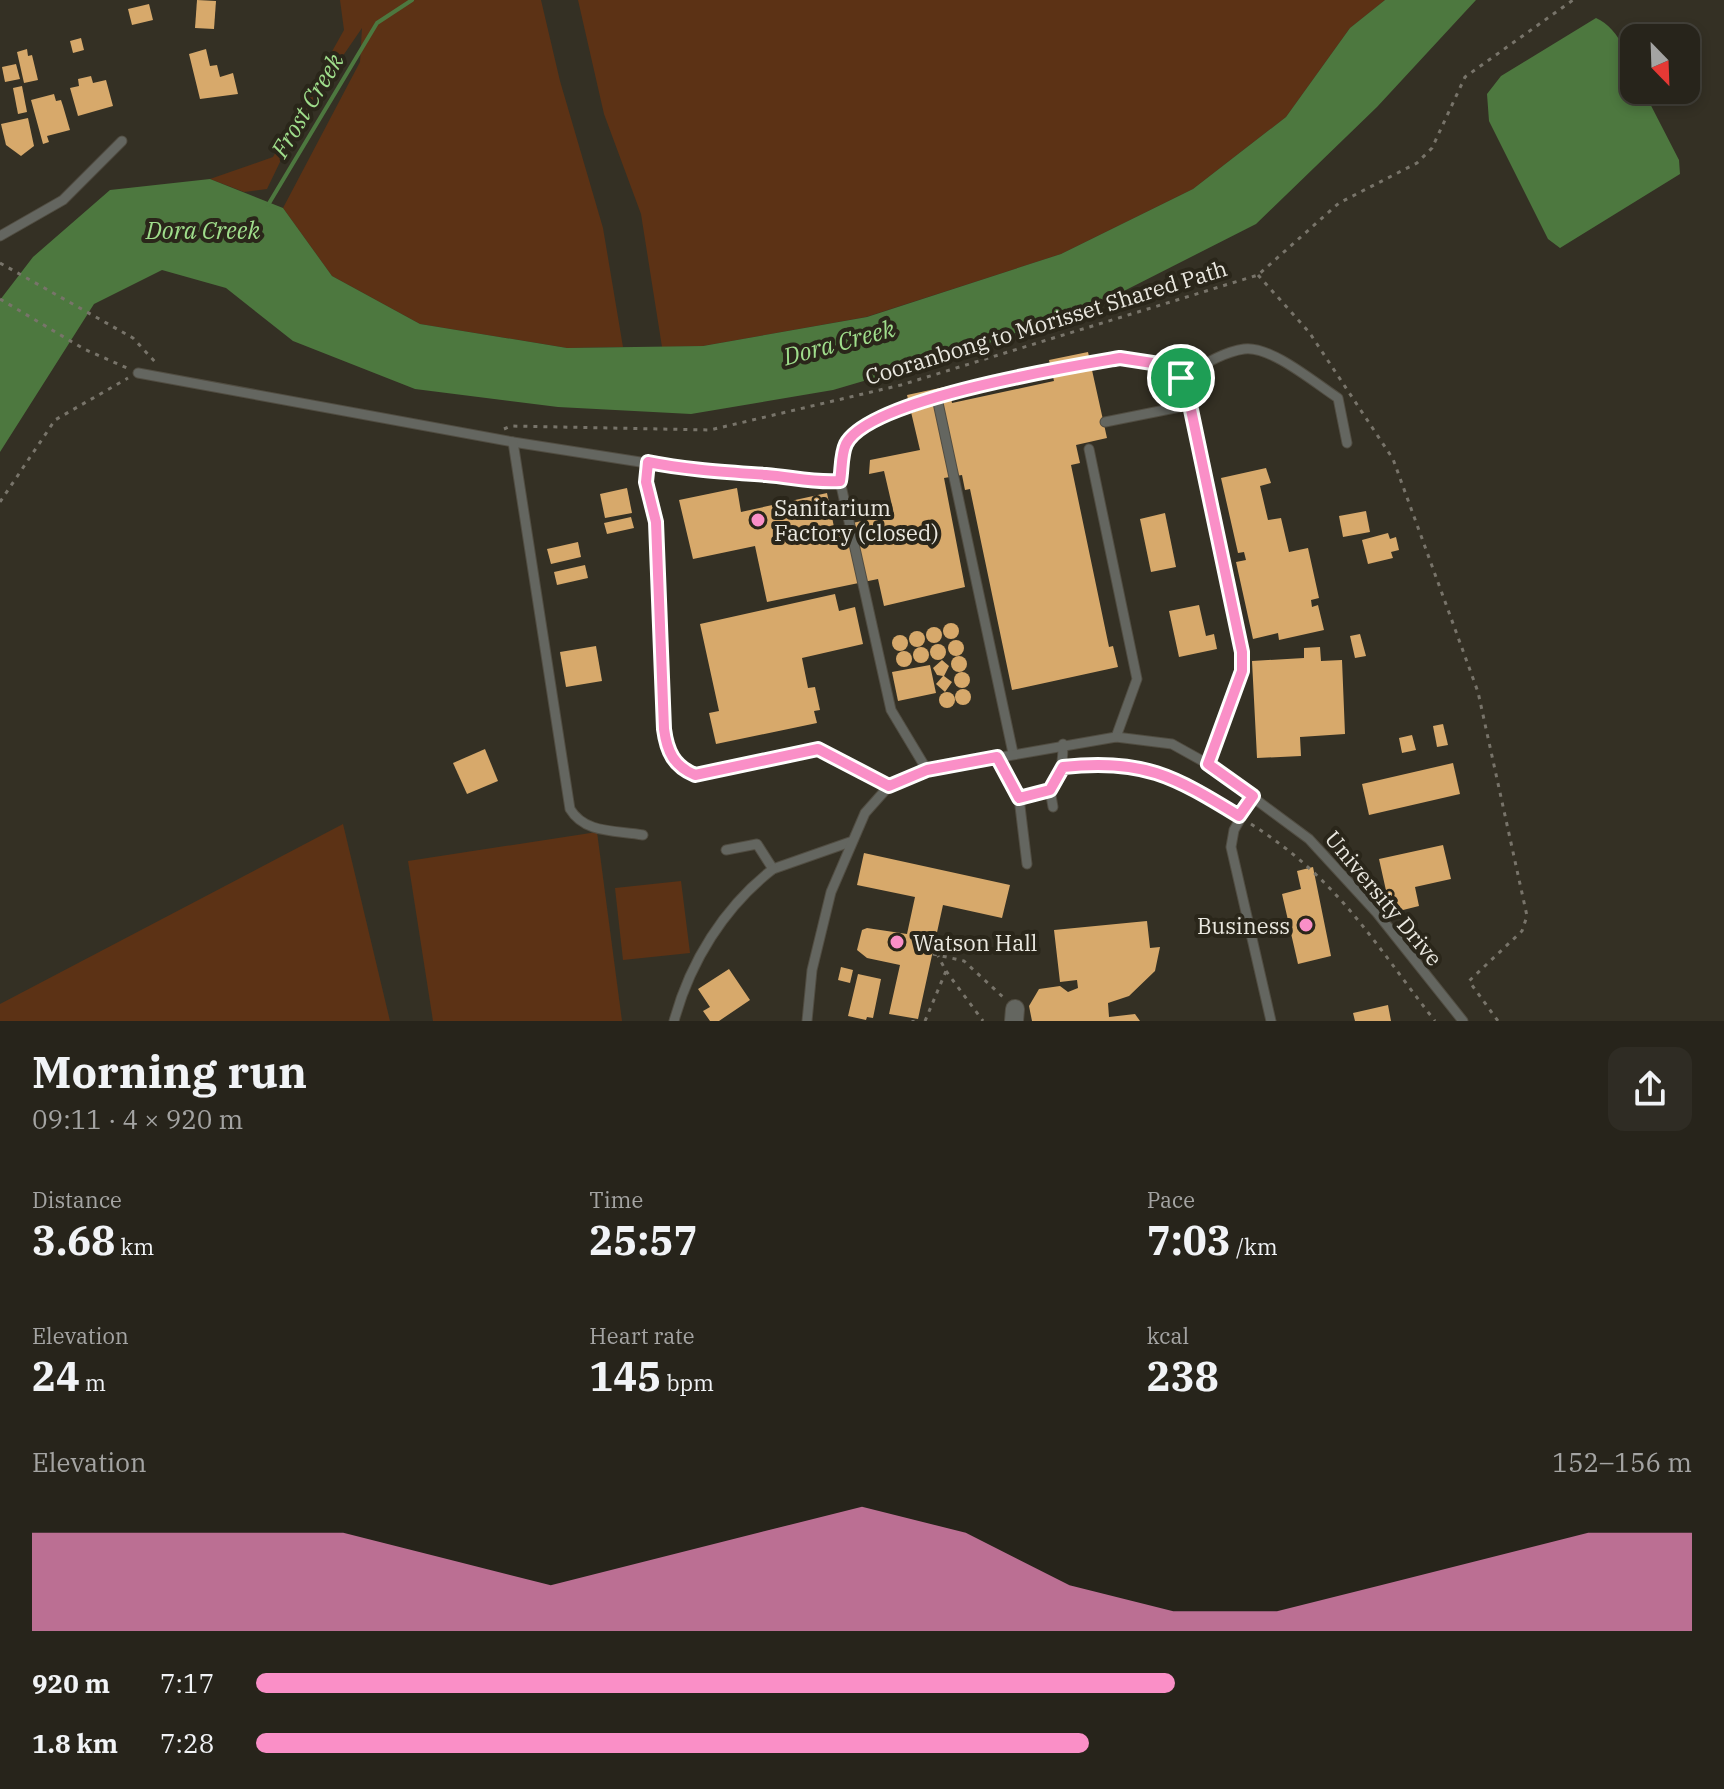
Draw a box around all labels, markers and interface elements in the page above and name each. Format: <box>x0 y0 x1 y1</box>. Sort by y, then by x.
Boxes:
north arrow <box>1620 24 1700 104</box>
map controls <box>1620 24 1700 104</box>
water label: Frost Creek <box>263 47 351 164</box>
water label: Dora Creek <box>145 214 260 246</box>
street label: Cooranbong to Morisset Shared Path <box>861 253 1231 391</box>
water label: Dora Creek <box>779 312 899 373</box>
pin <box>1147 344 1215 412</box>
icon: arrive <box>1159 356 1203 400</box>
place label: Sanitarium Factory (closed) <box>774 493 939 547</box>
marker: Sanitarium Factory (closed) <box>749 511 767 529</box>
street label: University Drive <box>1319 824 1449 972</box>
place label: Business <box>1197 911 1290 940</box>
marker: Business <box>1297 916 1315 934</box>
place label: Watson Hall <box>913 928 1037 957</box>
marker: Watson Hall <box>888 933 906 951</box>
text: Morning run <box>32 1043 307 1100</box>
button: share <box>1608 1047 1692 1131</box>
text: 09:11 · 4 × 920 m <box>32 1102 243 1136</box>
text: Distance <box>32 1185 122 1214</box>
text: Time <box>589 1185 643 1214</box>
text: Pace <box>1147 1185 1195 1214</box>
text: 3.68 <box>32 1214 115 1266</box>
text: 25:57 <box>589 1214 697 1266</box>
text: 7:03 <box>1147 1214 1231 1266</box>
text: km <box>115 1232 154 1261</box>
text: /km <box>1231 1232 1278 1261</box>
text: Elevation <box>32 1321 129 1350</box>
text: Heart rate <box>589 1321 695 1350</box>
text: kcal <box>1147 1321 1189 1350</box>
text: 24 <box>32 1350 80 1402</box>
text: 145 <box>589 1350 661 1402</box>
text: 238 <box>1147 1350 1219 1402</box>
text: m <box>80 1368 106 1397</box>
text: bpm <box>661 1368 714 1397</box>
text: Elevation <box>32 1445 147 1479</box>
text: 152–156 m <box>1552 1445 1692 1479</box>
text: 920 m <box>32 1666 110 1700</box>
text: 7:17 <box>160 1666 214 1700</box>
text: 1.8 km <box>32 1726 118 1760</box>
text: 7:28 <box>160 1726 214 1760</box>

